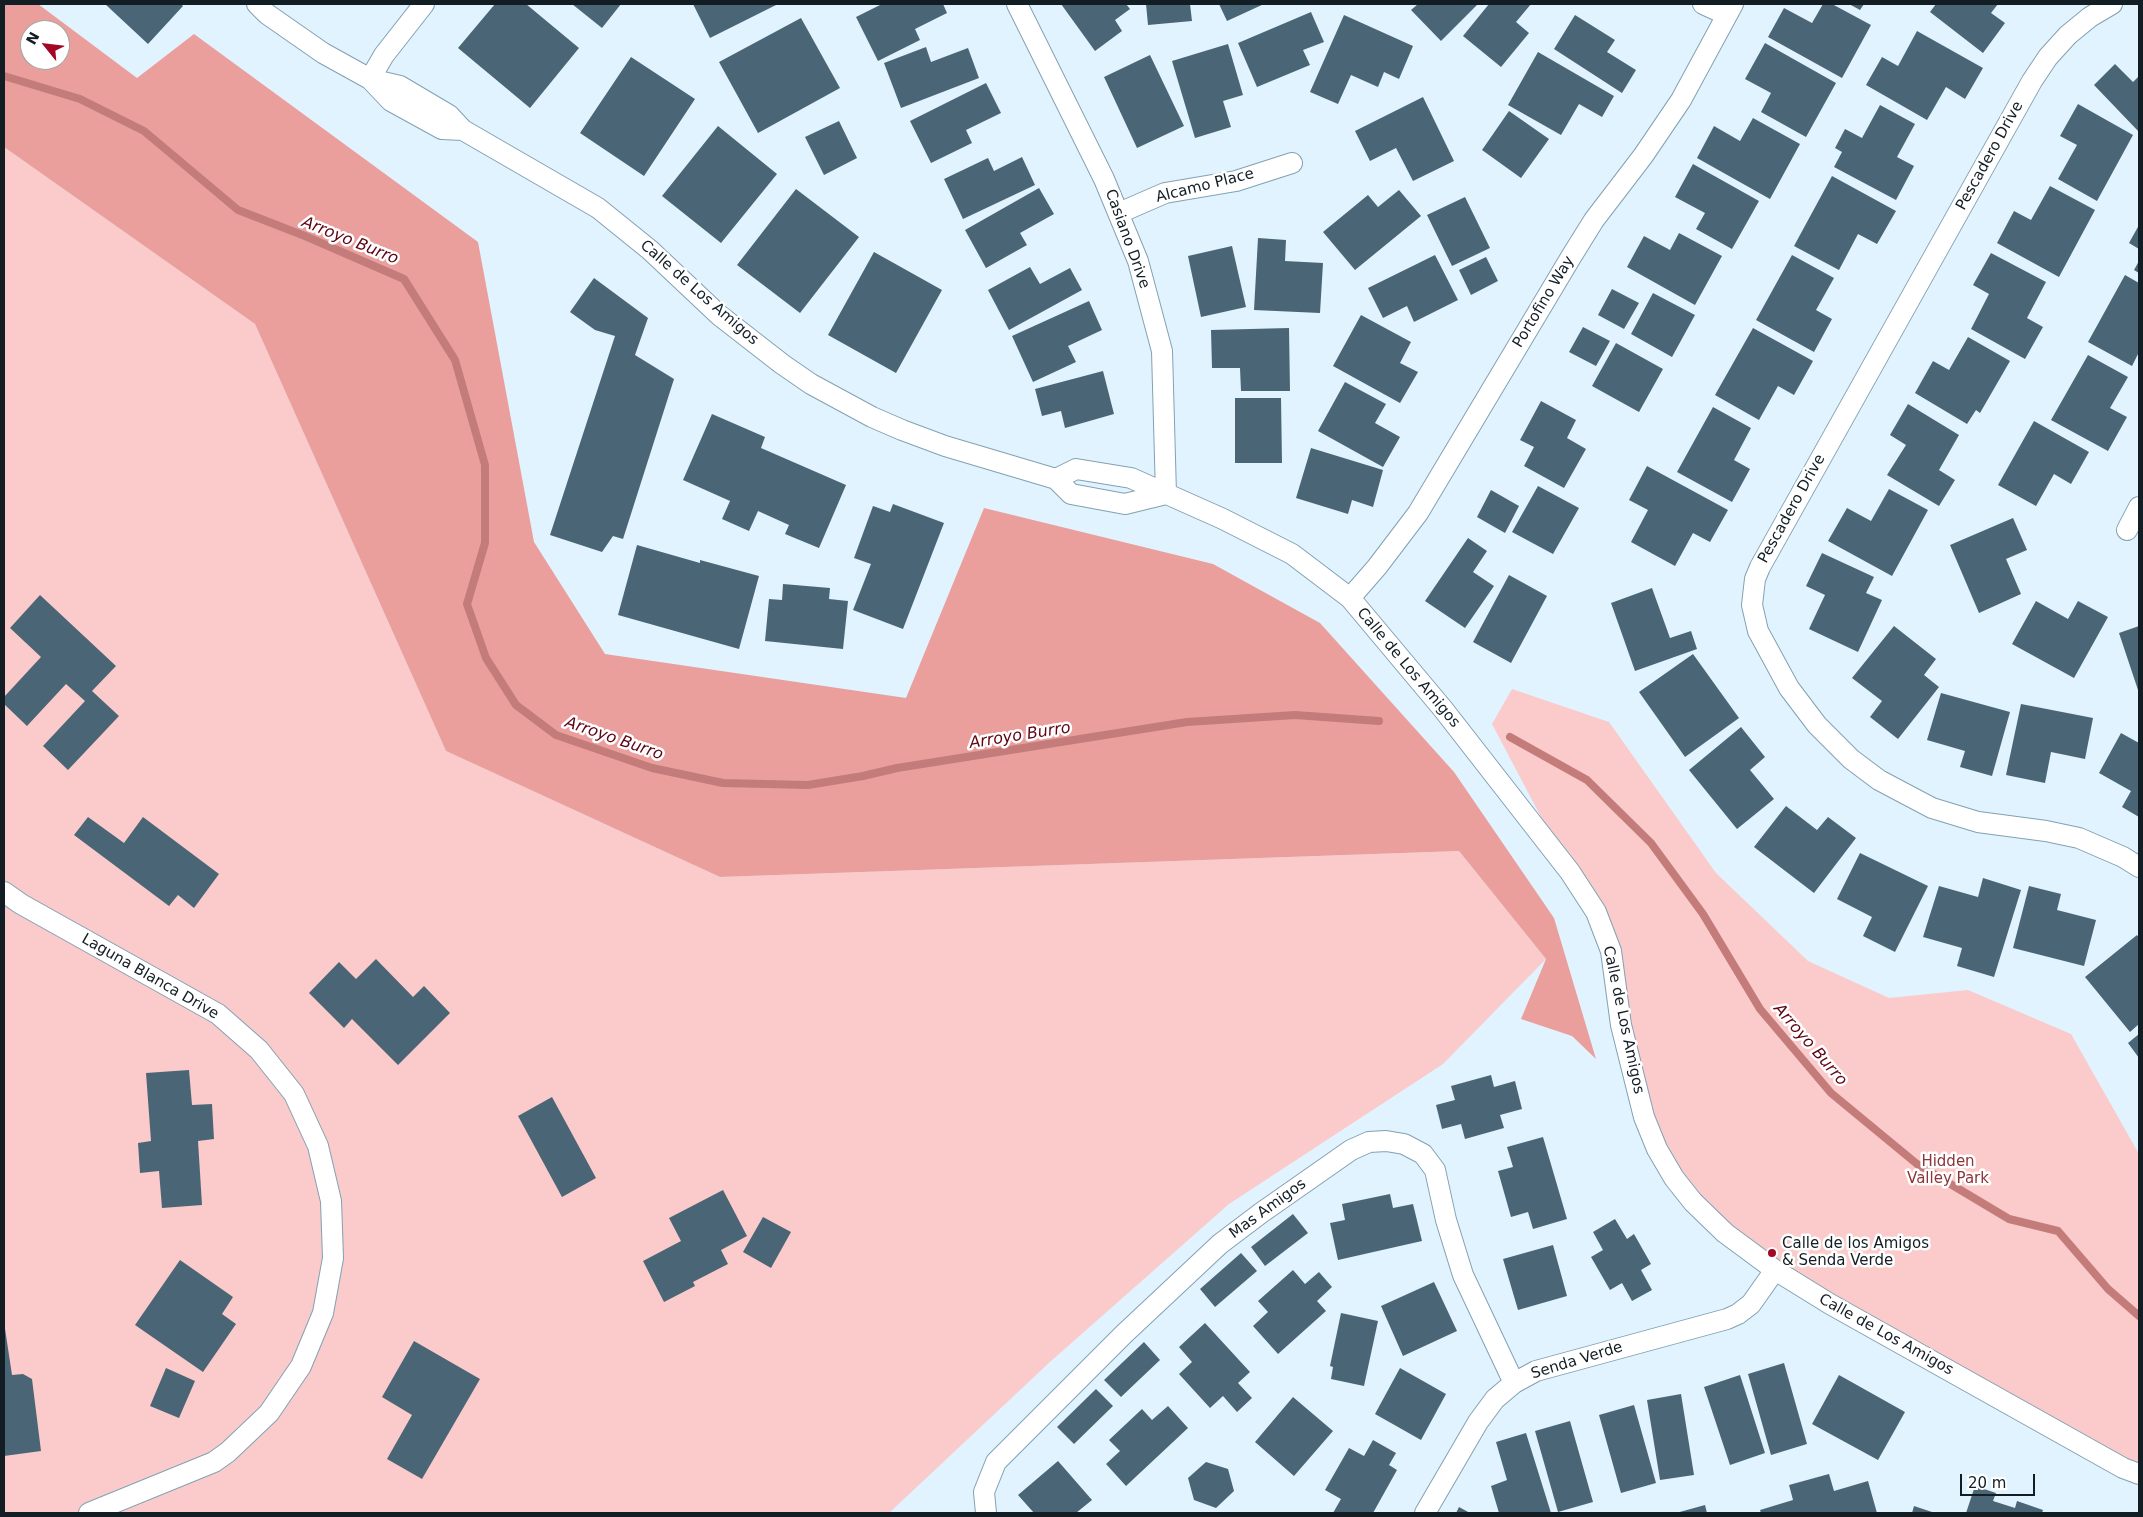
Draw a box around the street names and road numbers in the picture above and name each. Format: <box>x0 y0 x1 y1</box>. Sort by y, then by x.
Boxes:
street label: Pescadero Drive <box>1953 98 2027 214</box>
street label: Alcamo Place <box>1154 165 1256 207</box>
street label: Casiano Drive <box>1101 187 1153 291</box>
street label: Calle de Los Amigos <box>636 237 762 349</box>
street label: Portofino Way <box>1510 253 1578 351</box>
street label: Pescadero Drive <box>1755 451 1829 567</box>
street label: Calle de Los Amigos <box>1353 604 1463 732</box>
street label: Laguna Blanca Drive <box>78 930 222 1024</box>
street label: Calle de Los Amigos <box>1599 944 1647 1096</box>
street label: Mas Amigos <box>1226 1175 1310 1243</box>
street label: Calle de Los Amigos <box>1816 1291 1956 1379</box>
street label: Senda Verde <box>1529 1339 1625 1383</box>

